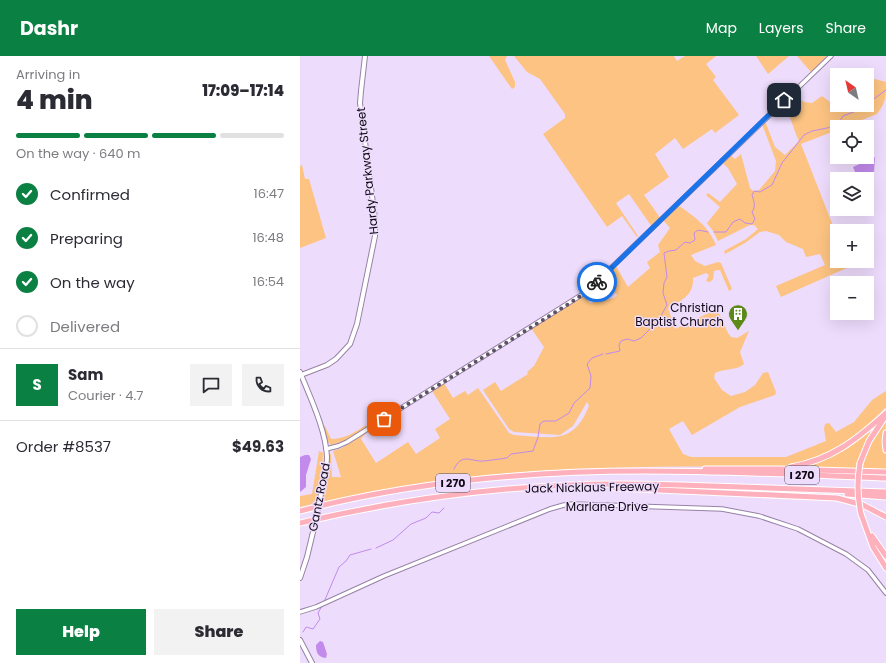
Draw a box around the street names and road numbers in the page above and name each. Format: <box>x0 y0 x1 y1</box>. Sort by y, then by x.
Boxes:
street label: Hardy Parkway Street <box>352 107 382 235</box>
street label: Gantz Road <box>304 461 334 533</box>
road number: I 270 <box>785 466 819 484</box>
road number: I 270 <box>436 474 470 492</box>
street label: Jack Nicklaus Freeway <box>525 477 660 497</box>
street label: Marlane Drive <box>566 498 648 515</box>

